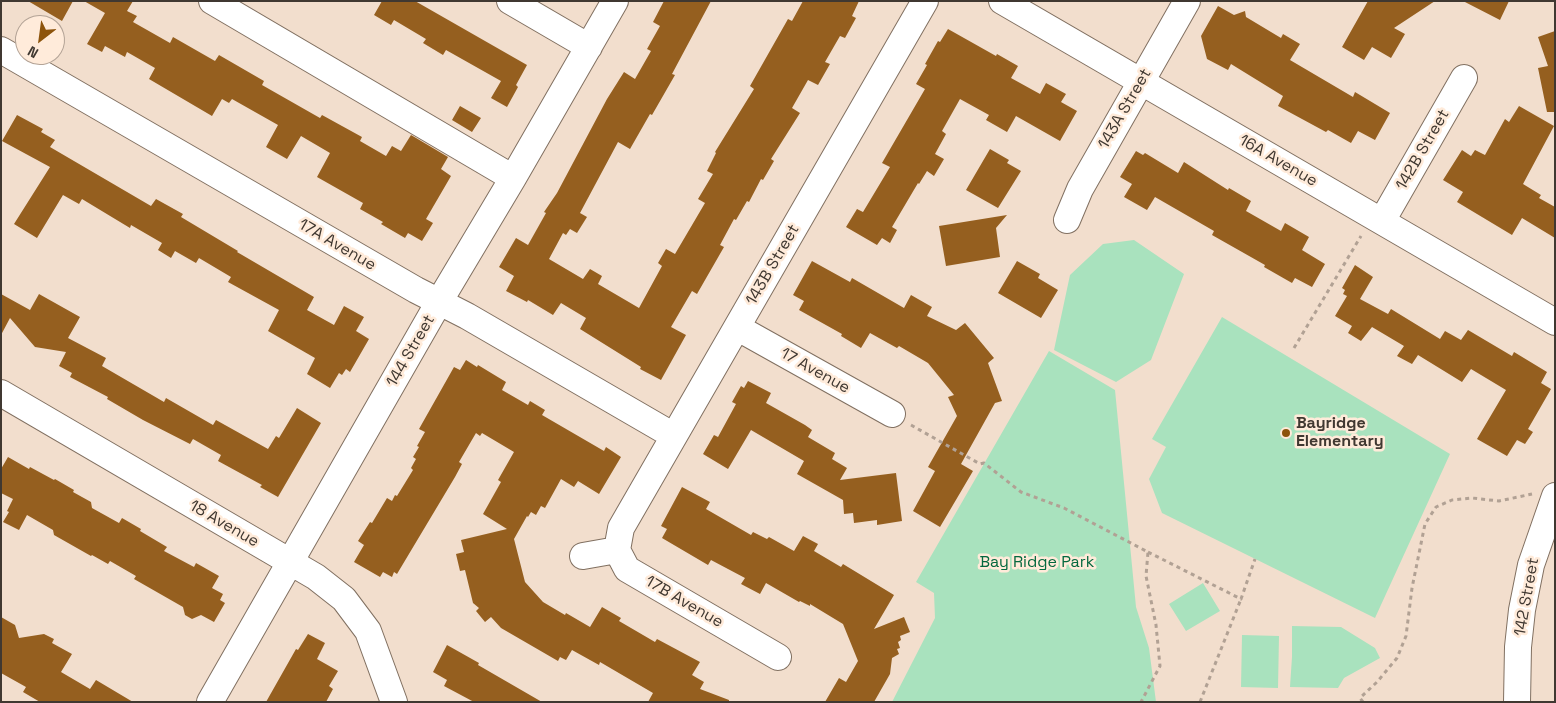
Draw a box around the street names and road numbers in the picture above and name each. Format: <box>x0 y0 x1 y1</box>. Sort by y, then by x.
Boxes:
street label: 143A Street <box>1094 65 1156 153</box>
street label: 142B Street <box>1392 106 1454 194</box>
street label: 16A Avenue <box>1235 131 1321 191</box>
street label: 17A Avenue <box>295 215 379 275</box>
street label: 143B Street <box>742 221 804 309</box>
street label: 144 Street <box>383 312 439 390</box>
street label: 17 Avenue <box>777 344 853 398</box>
street label: 18 Avenue <box>186 496 262 552</box>
street label: 142 Street <box>1511 556 1543 638</box>
street label: 17B Avenue <box>642 572 726 632</box>

